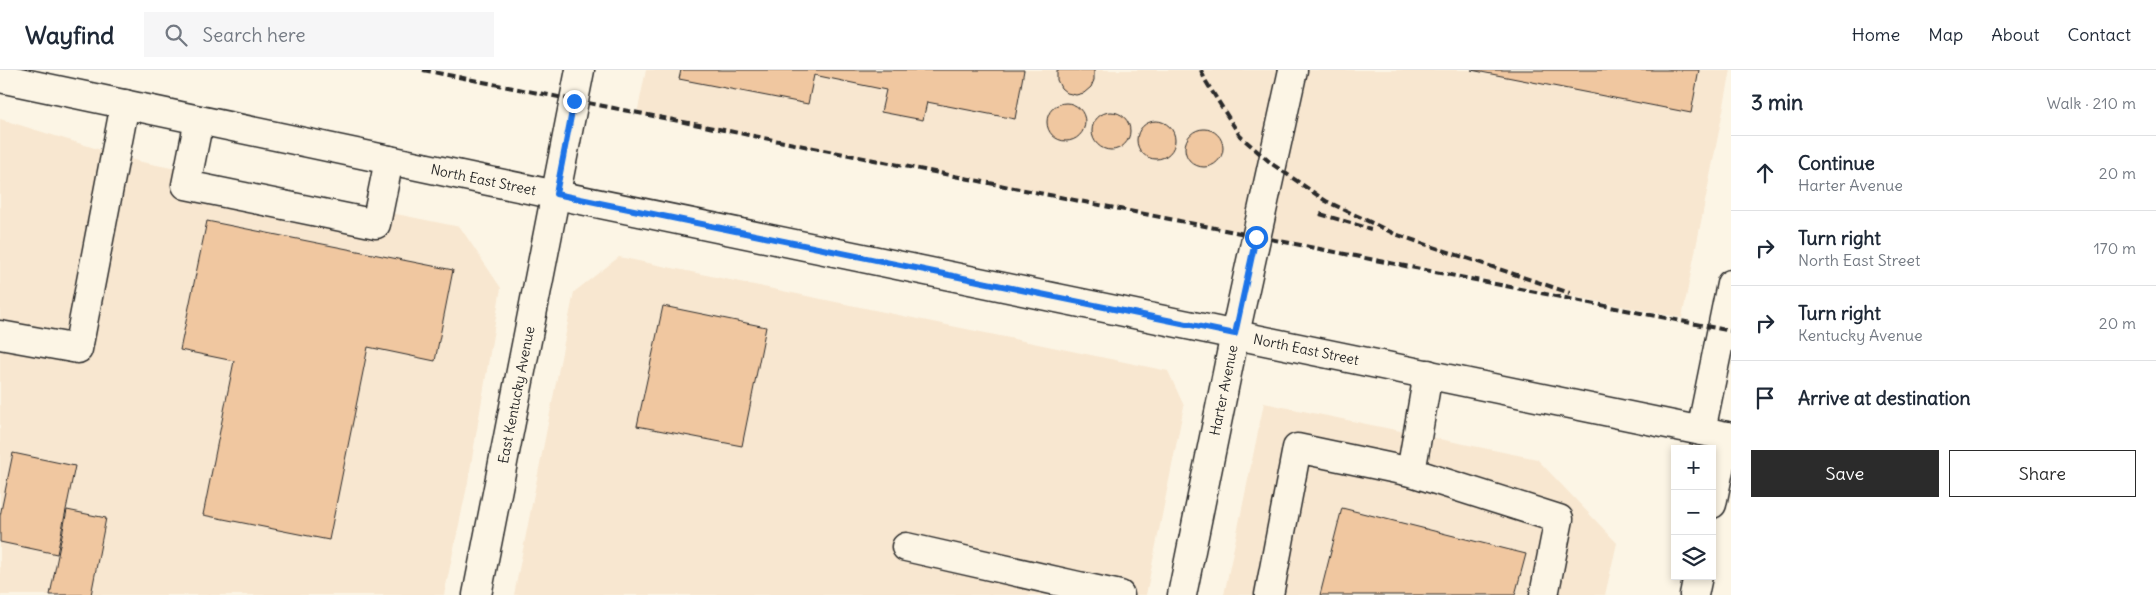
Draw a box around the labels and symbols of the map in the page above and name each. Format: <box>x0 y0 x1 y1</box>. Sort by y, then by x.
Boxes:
route end <box>563 90 586 113</box>
street label: North East Street <box>429 160 538 200</box>
route start <box>1245 226 1268 249</box>
street label: East Kentucky Avenue <box>494 325 539 465</box>
street label: North East Street <box>1252 330 1361 369</box>
street label: Harter Avenue <box>1206 343 1242 437</box>

